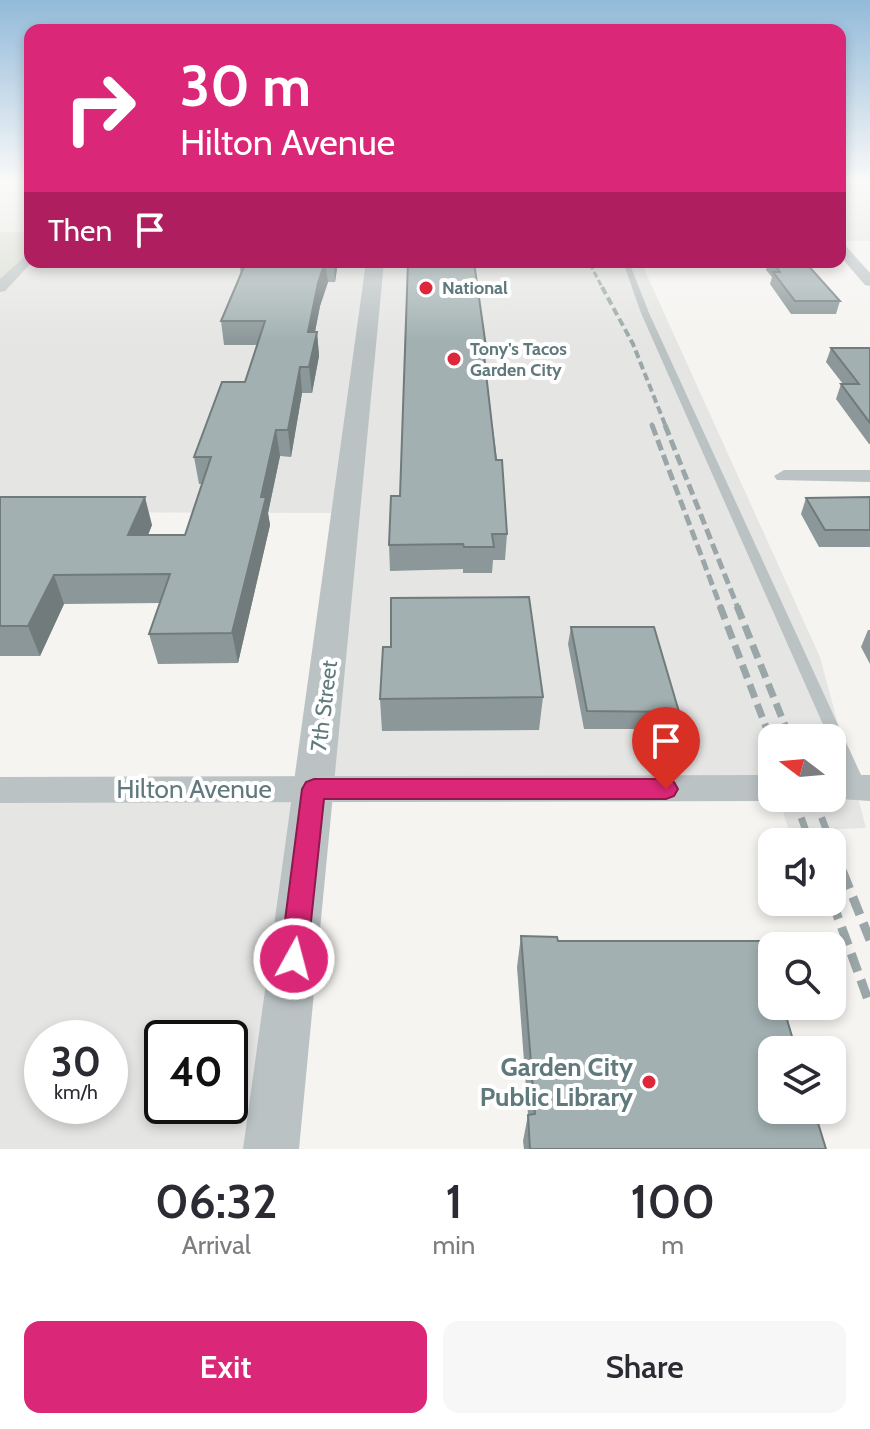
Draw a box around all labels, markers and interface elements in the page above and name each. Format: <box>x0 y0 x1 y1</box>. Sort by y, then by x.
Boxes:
text: 30 m <box>180 52 311 120</box>
icon: right <box>48 56 152 160</box>
text: Hilton Avenue <box>180 120 395 164</box>
icon: arrive <box>128 208 172 252</box>
text: Then <box>48 212 112 249</box>
place label: National <box>442 277 508 299</box>
marker: National <box>417 279 435 297</box>
place label: Tony's Tacos Garden City <box>470 338 567 381</box>
marker: Tony's Tacos Garden City <box>445 350 463 368</box>
street label: 7th Street <box>305 658 343 753</box>
pin <box>632 707 700 789</box>
icon: arrive <box>644 719 688 763</box>
north arrow <box>758 724 846 812</box>
map controls <box>758 724 846 1124</box>
street label: Hilton Avenue <box>116 773 272 805</box>
button: sound <box>758 828 846 916</box>
position arrow <box>252 917 336 1001</box>
button: search <box>758 932 846 1020</box>
speed limit sign: 40 <box>144 1020 248 1124</box>
button: layers <box>758 1036 846 1124</box>
text: 30 <box>51 1037 101 1086</box>
place label: Garden City Public Library <box>480 1051 633 1113</box>
marker: Garden City Public Library <box>640 1073 658 1091</box>
text: km/h <box>54 1080 98 1104</box>
text: 06:32 <box>155 1172 277 1230</box>
text: 1 <box>445 1172 462 1230</box>
text: 100 <box>630 1172 715 1230</box>
text: Arrival <box>182 1229 251 1261</box>
text: min <box>433 1229 475 1261</box>
text: m <box>661 1229 684 1261</box>
button: Exit <box>24 1321 427 1413</box>
button: Share <box>443 1321 846 1413</box>

